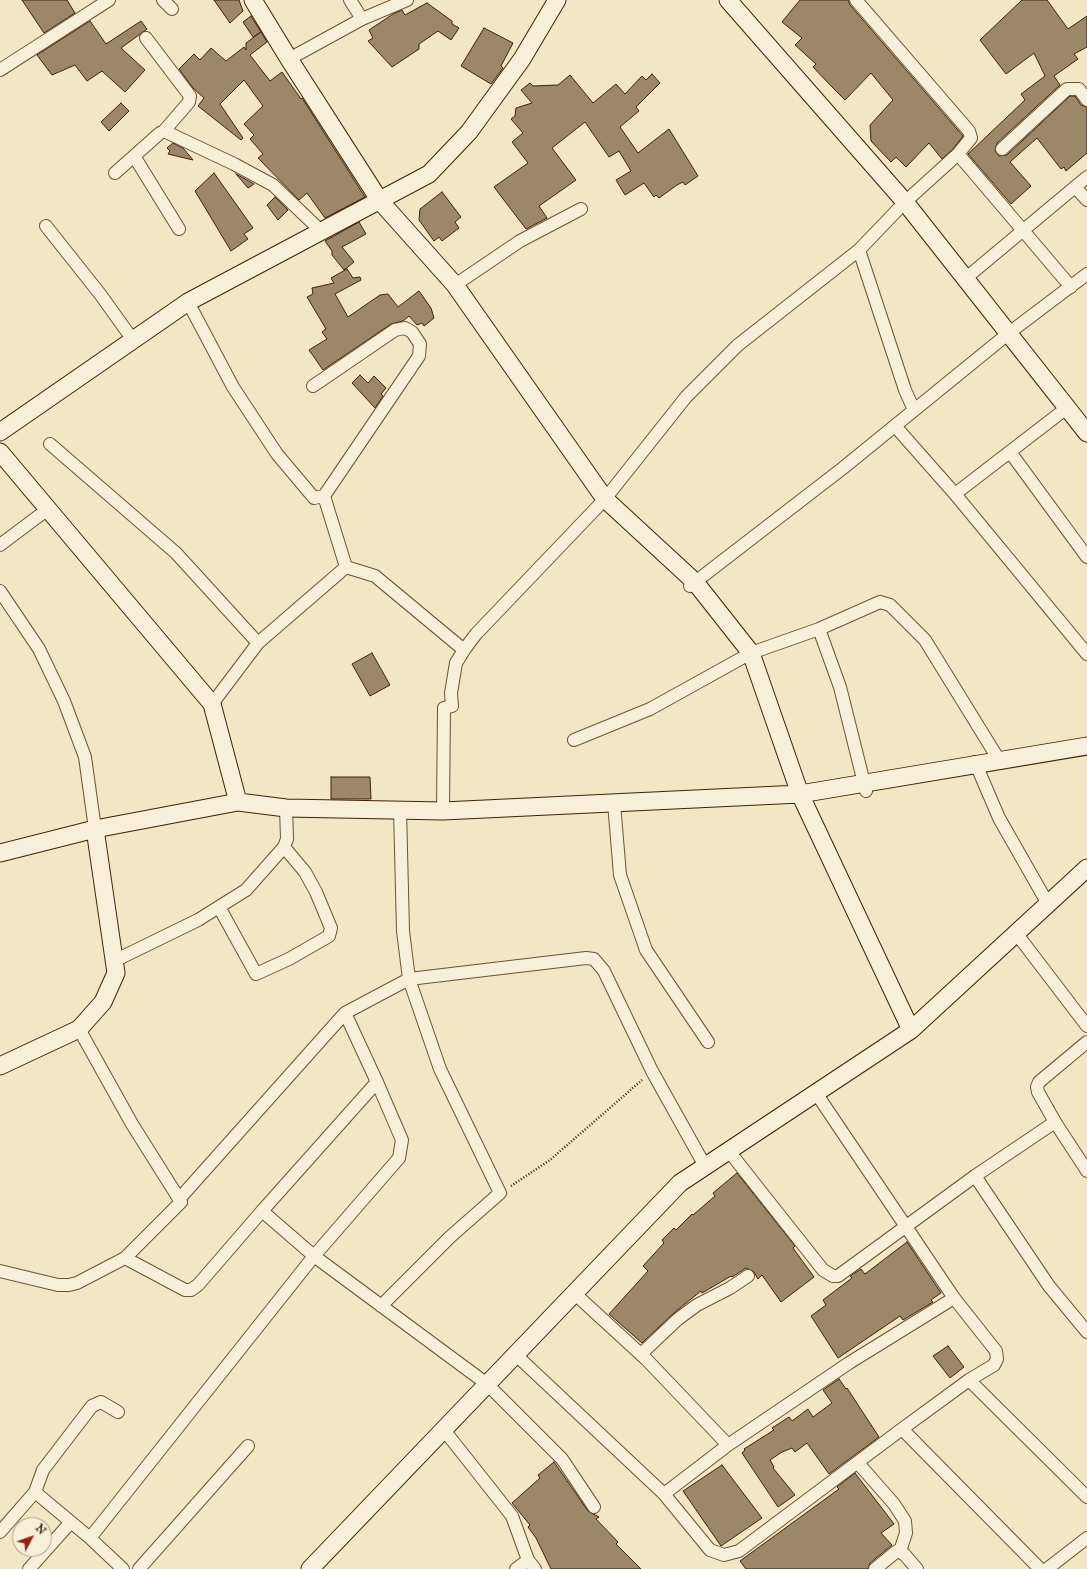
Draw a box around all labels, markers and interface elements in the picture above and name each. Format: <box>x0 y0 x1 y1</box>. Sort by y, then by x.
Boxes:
north arrow <box>12 1517 52 1557</box>
text: N <box>33 1522 49 1537</box>

